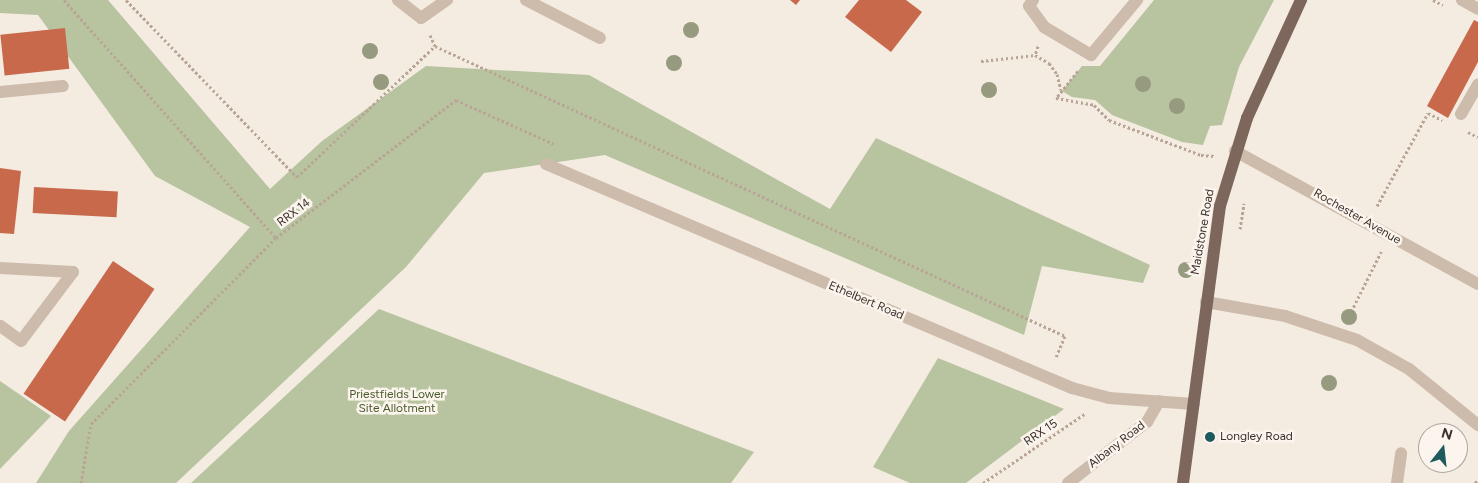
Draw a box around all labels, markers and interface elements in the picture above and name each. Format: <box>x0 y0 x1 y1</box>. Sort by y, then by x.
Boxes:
street label: Rochester Avenue <box>1311 186 1403 248</box>
street label: Maidstone Road <box>1188 188 1218 276</box>
street label: RRX 14 <box>275 196 313 230</box>
street label: Ethelbert Road <box>826 279 906 323</box>
park label: Priestfields Lower Site Allotment <box>349 388 445 416</box>
street label: RRX 15 <box>1022 417 1060 449</box>
street label: Albany Road <box>1086 419 1148 471</box>
north arrow <box>1418 423 1468 473</box>
text: N <box>1439 424 1455 444</box>
place label: Longley Road <box>1220 430 1293 444</box>
marker: Longley Road <box>1204 431 1216 443</box>

